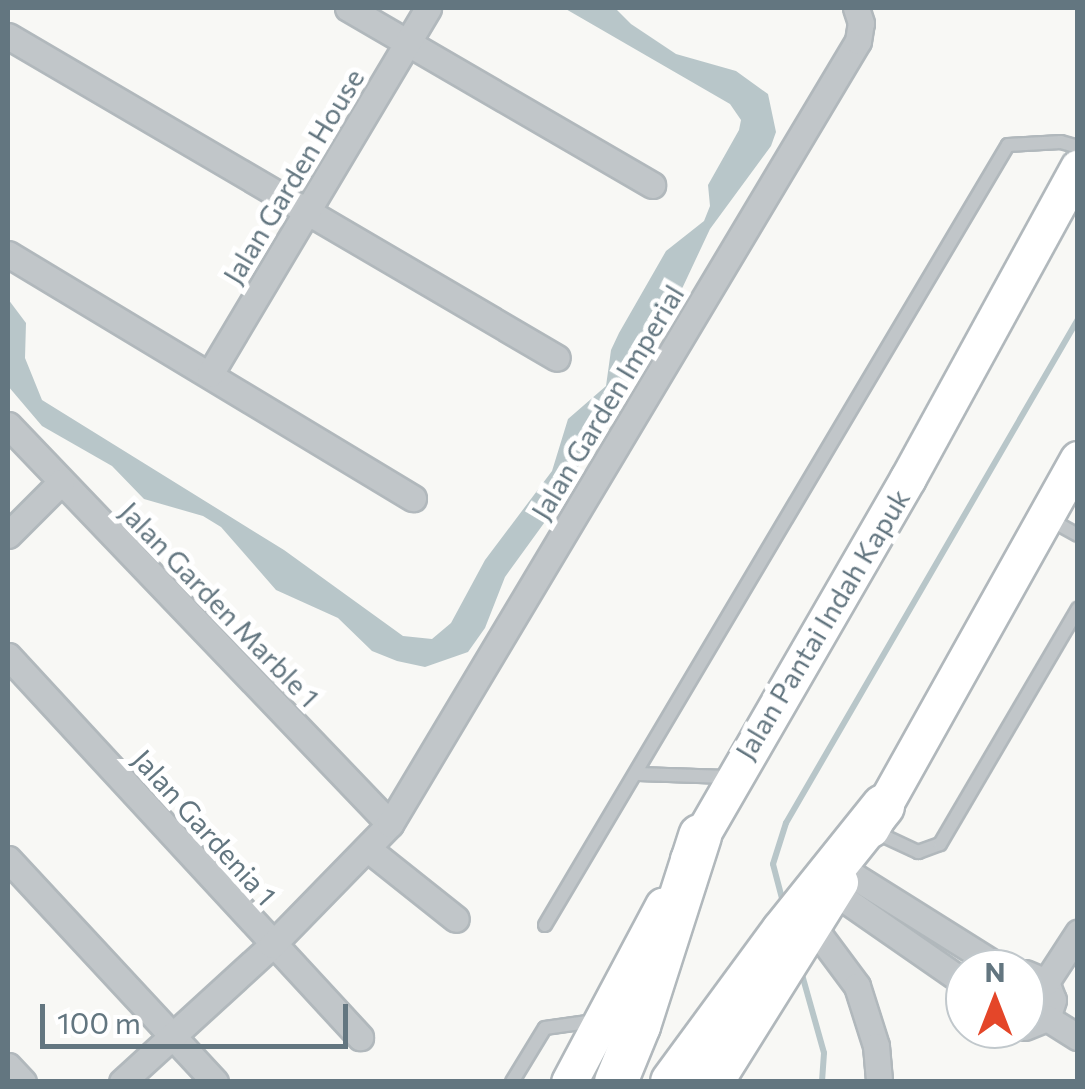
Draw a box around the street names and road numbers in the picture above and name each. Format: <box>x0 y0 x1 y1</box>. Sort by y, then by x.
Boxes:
street label: Jalan Garden House <box>215 62 371 290</box>
street label: Jalan Garden Imperial <box>524 279 690 525</box>
street label: Jalan Pantai Indah Kapuk <box>728 483 916 765</box>
street label: Jalan Garden Marble 1 <box>113 494 327 714</box>
street label: Jalan Gardenia 1 <box>126 742 284 912</box>

